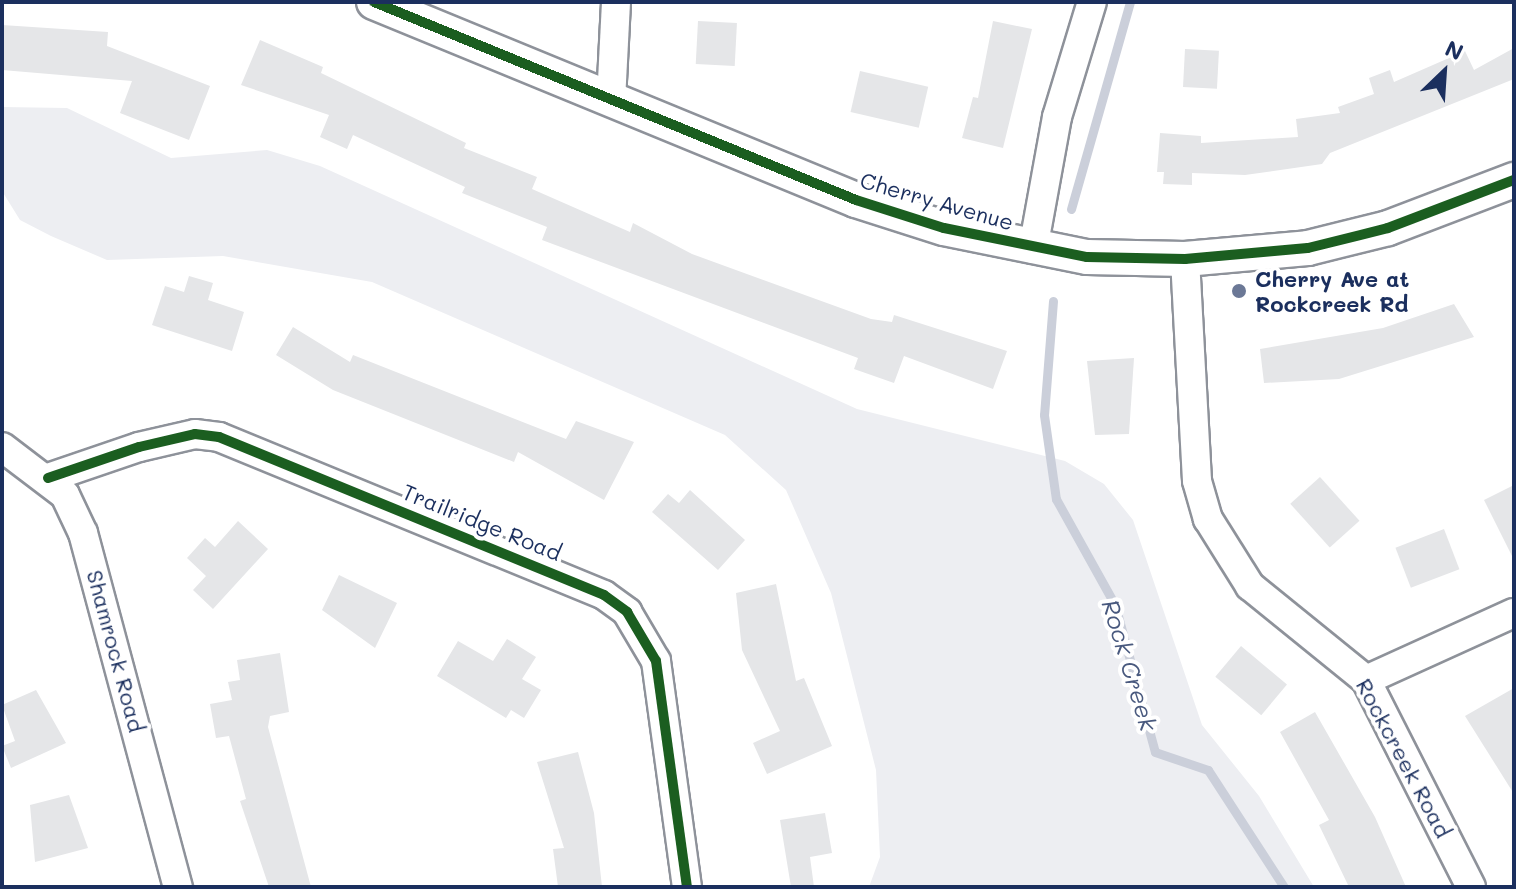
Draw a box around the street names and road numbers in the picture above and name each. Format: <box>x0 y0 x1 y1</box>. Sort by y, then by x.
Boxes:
street label: Cherry Avenue <box>857 166 1017 236</box>
street label: Trailridge Road <box>399 478 565 566</box>
street label: Shamrock Road <box>82 567 150 735</box>
street label: Rockcreek Road <box>1351 674 1457 842</box>

